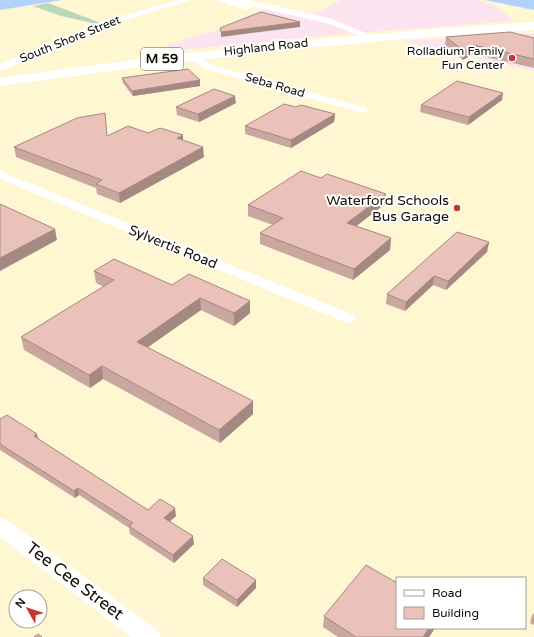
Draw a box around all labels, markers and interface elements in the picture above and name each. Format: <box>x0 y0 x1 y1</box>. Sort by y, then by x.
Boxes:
street label: South Shore Street <box>18 12 123 66</box>
street label: Highland Road <box>223 36 309 58</box>
place label: Rolladium Family Fun Center <box>407 44 505 72</box>
road number: M 59 <box>141 48 183 70</box>
marker: Rolladium Family Fun Center <box>507 53 517 63</box>
street label: Seba Road <box>243 70 307 100</box>
place label: Waterford Schools Bus Garage <box>326 192 449 225</box>
marker: Waterford Schools Bus Garage <box>452 203 462 213</box>
street label: Sylvertis Road <box>126 221 220 273</box>
street label: Tee Cee Street <box>22 537 128 625</box>
legend <box>396 577 526 629</box>
text: Road <box>432 586 462 600</box>
north arrow <box>8 589 48 629</box>
text: N <box>13 595 28 611</box>
text: Building <box>432 606 479 620</box>

